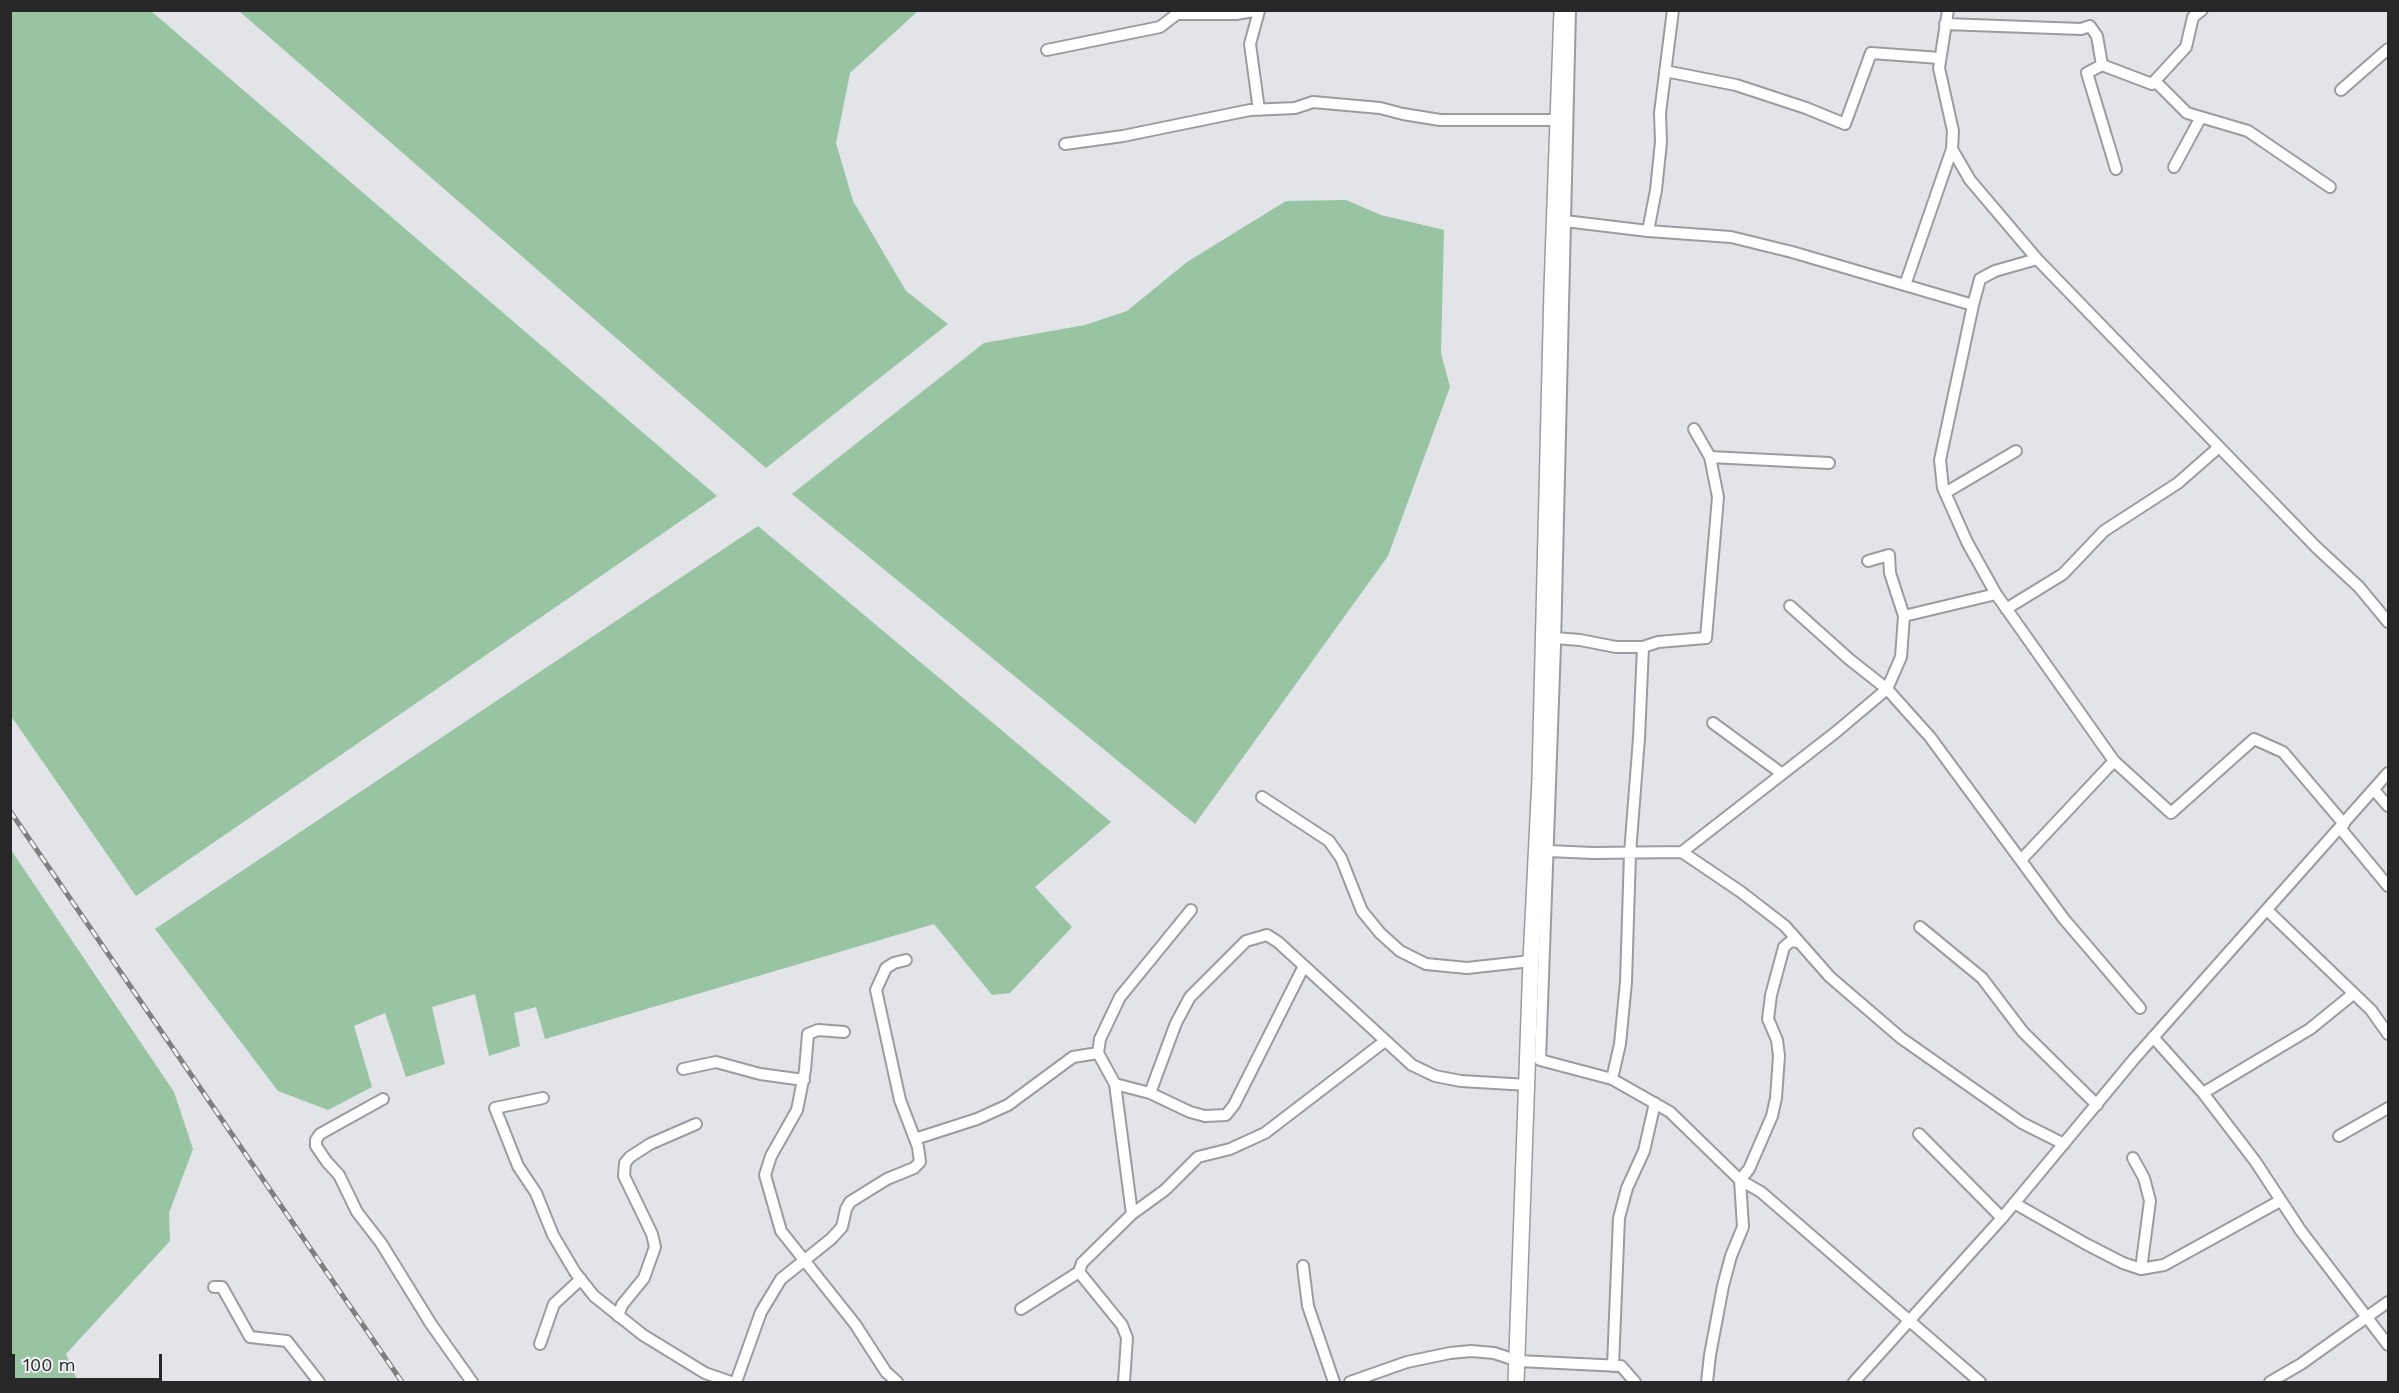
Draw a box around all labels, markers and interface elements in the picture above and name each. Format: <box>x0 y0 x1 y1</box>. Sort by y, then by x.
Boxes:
scale bar <box>15 1342 165 1380</box>
text: 100 m <box>23 1354 76 1375</box>

